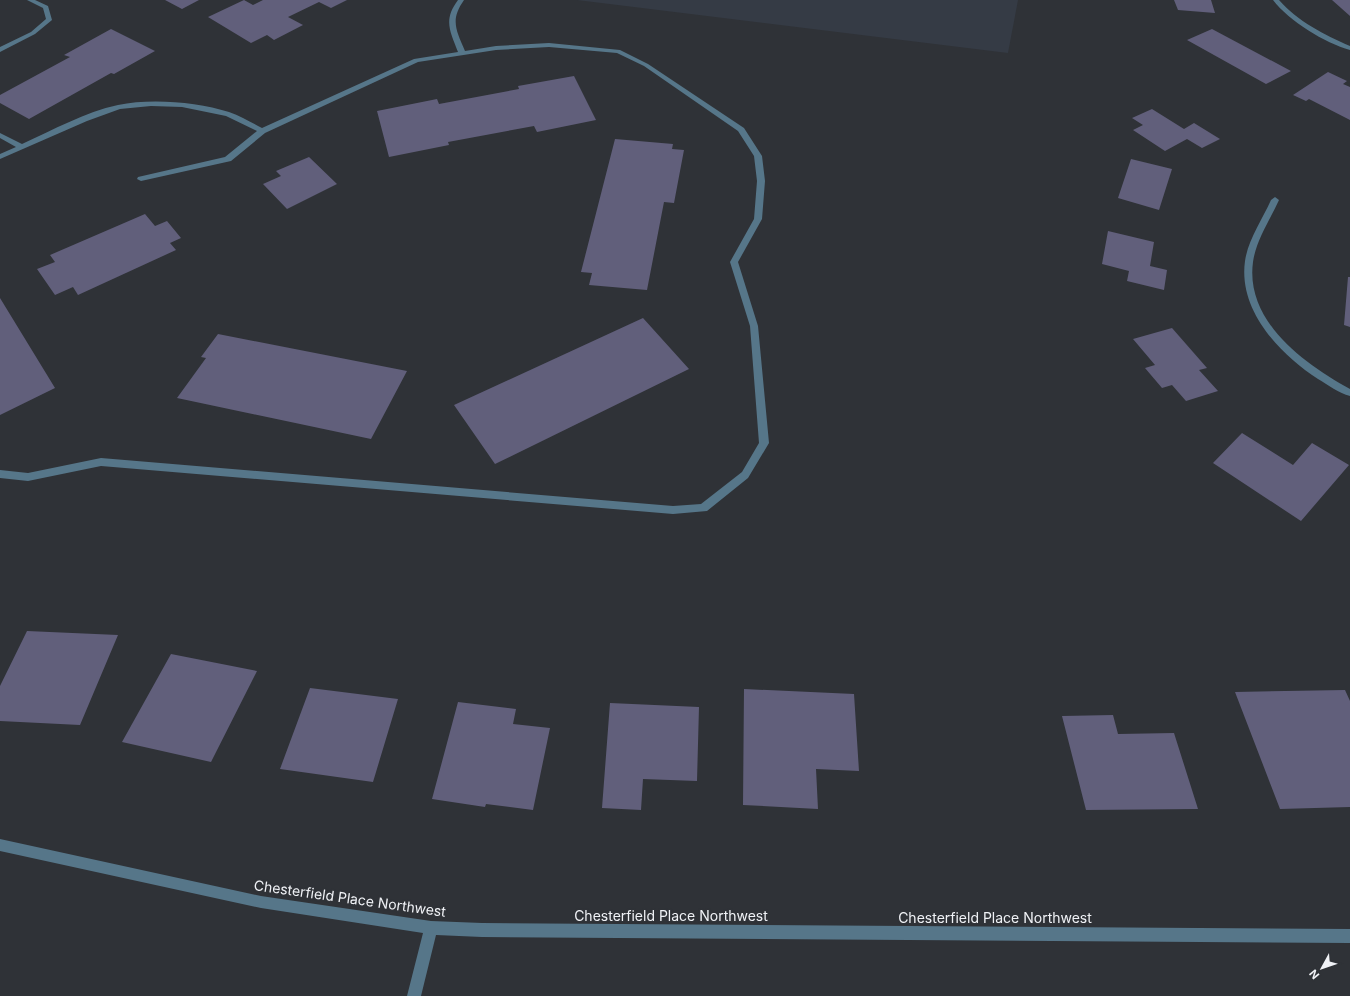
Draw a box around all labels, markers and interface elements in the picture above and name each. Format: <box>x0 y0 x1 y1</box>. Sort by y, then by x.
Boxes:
street label: Chesterfield Place Northwest <box>253 876 448 920</box>
street label: Chesterfield Place Northwest <box>574 907 768 924</box>
street label: Chesterfield Place Northwest <box>898 909 1092 926</box>
north arrow <box>1302 948 1342 988</box>
text: N <box>1306 967 1322 982</box>

